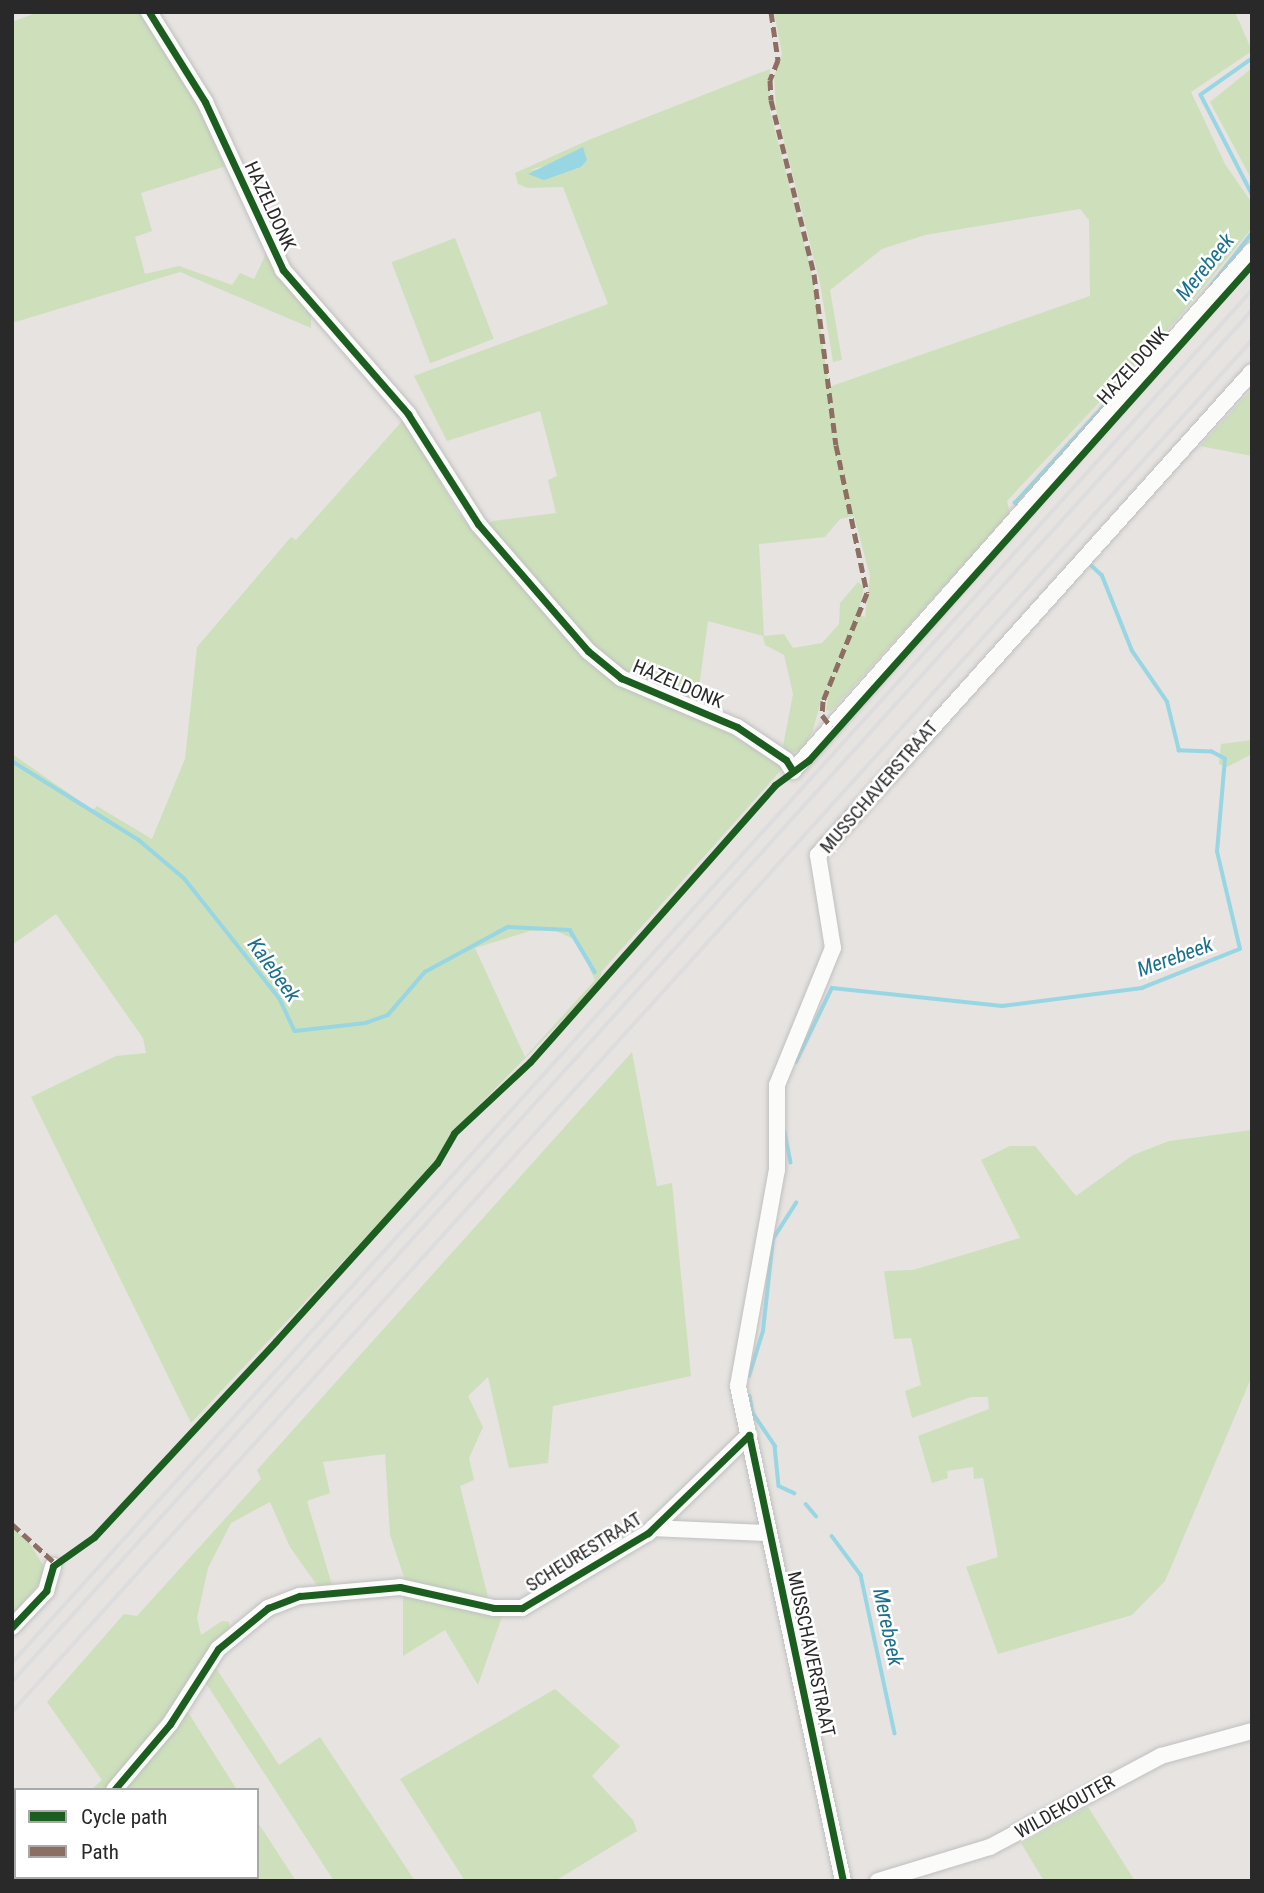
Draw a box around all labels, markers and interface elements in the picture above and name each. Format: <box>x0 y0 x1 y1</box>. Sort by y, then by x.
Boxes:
street label: HAZELDONK <box>239 158 301 254</box>
water label: Merebeek <box>1170 228 1240 306</box>
street label: HAZELDONK <box>1093 323 1173 409</box>
street label: HAZELDONK <box>629 655 727 713</box>
street label: MUSSCHAVERSTRAAT <box>815 716 943 858</box>
water label: Merebeek <box>1134 932 1216 982</box>
water label: Kalebeek <box>242 933 306 1007</box>
street label: SCHEURESTRAAT <box>522 1507 646 1597</box>
street label: MUSSCHAVERSTRAAT <box>782 1569 840 1739</box>
water label: Merebeek <box>867 1586 909 1668</box>
street label: WILDEKOUTER <box>1011 1770 1119 1844</box>
legend <box>14 1788 259 1879</box>
text: Cycle path <box>81 1805 167 1829</box>
text: Path <box>81 1840 119 1864</box>

